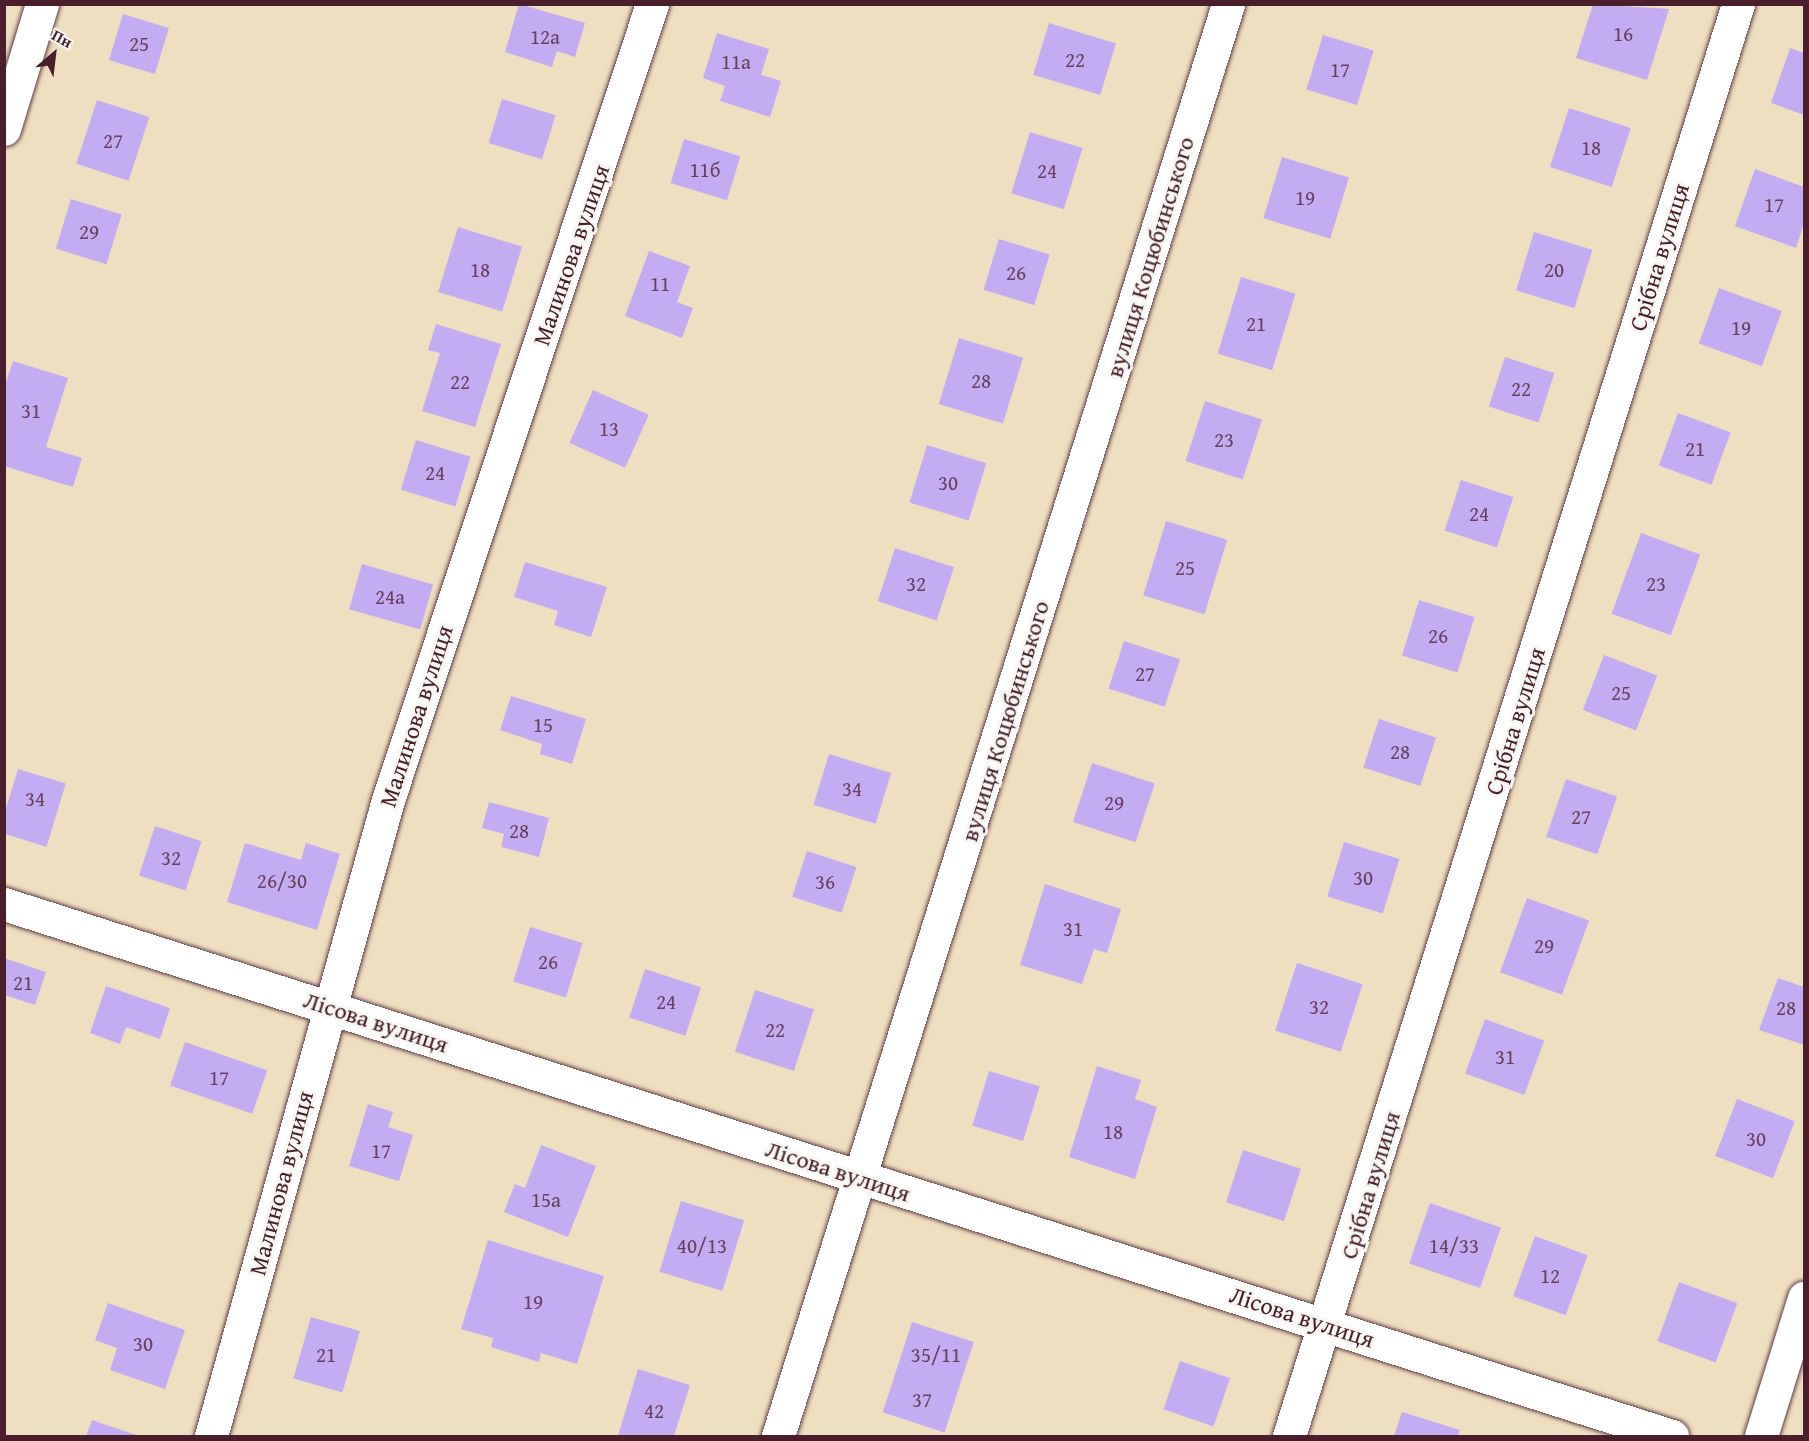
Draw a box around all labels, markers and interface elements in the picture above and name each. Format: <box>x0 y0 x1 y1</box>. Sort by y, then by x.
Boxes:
house number: 16 <box>1613 21 1633 47</box>
text: Пн <box>48 23 77 54</box>
north arrow <box>24 24 84 84</box>
house number: 12а <box>530 24 560 50</box>
house number: 25 <box>129 31 149 57</box>
house number: 22 <box>1065 47 1085 73</box>
house number: 11а <box>721 49 751 75</box>
house number: 17 <box>1330 57 1350 83</box>
house number: 27 <box>103 128 123 154</box>
street label: вулиця Коцюбинського <box>1100 133 1200 381</box>
house number: 18 <box>1581 135 1601 161</box>
house number: 11б <box>690 157 720 183</box>
house number: 24 <box>1037 158 1057 184</box>
street label: Малинова вулиця <box>527 161 615 349</box>
street label: Срібна вулиця <box>1623 180 1695 334</box>
house number: 19 <box>1295 185 1315 211</box>
house number: 17 <box>1764 192 1784 218</box>
house number: 29 <box>79 219 99 245</box>
house number: 18 <box>470 257 490 283</box>
house number: 20 <box>1544 257 1564 283</box>
house number: 26 <box>1006 260 1026 286</box>
house number: 11 <box>650 271 670 297</box>
house number: 21 <box>1246 311 1266 337</box>
house number: 19 <box>1731 315 1751 341</box>
house number: 28 <box>971 368 991 394</box>
house number: 22 <box>450 369 470 395</box>
house number: 22 <box>1511 376 1531 402</box>
house number: 31 <box>21 398 41 424</box>
house number: 13 <box>599 416 619 442</box>
house number: 23 <box>1214 427 1234 453</box>
house number: 21 <box>1685 436 1705 462</box>
house number: 24 <box>425 460 445 486</box>
house number: 30 <box>938 470 958 496</box>
house number: 24 <box>1469 501 1489 527</box>
house number: 25 <box>1175 555 1195 581</box>
house number: 32 <box>906 571 926 597</box>
house number: 23 <box>1646 571 1666 597</box>
house number: 24а <box>375 584 405 610</box>
street label: вулиця Коцюбинського <box>955 597 1055 845</box>
street label: Малинова вулиця <box>373 621 459 811</box>
house number: 26 <box>1428 623 1448 649</box>
street label: Срібна вулиця <box>1479 644 1551 798</box>
house number: 27 <box>1135 661 1155 687</box>
house number: 25 <box>1611 680 1631 706</box>
house number: 15 <box>533 712 553 738</box>
house number: 28 <box>1390 739 1410 765</box>
house number: 34 <box>842 776 862 802</box>
house number: 34 <box>25 786 45 812</box>
house number: 29 <box>1104 790 1124 816</box>
house number: 27 <box>1571 804 1591 830</box>
house number: 28 <box>509 818 529 844</box>
house number: 32 <box>161 845 181 871</box>
house number: 30 <box>1353 865 1373 891</box>
house number: 26/30 <box>257 868 307 894</box>
house number: 36 <box>815 869 835 895</box>
house number: 31 <box>1063 916 1083 942</box>
house number: 29 <box>1534 933 1554 959</box>
house number: 26 <box>538 949 558 975</box>
house number: 21 <box>13 970 33 996</box>
street label: Лісова вулиця <box>300 985 452 1059</box>
house number: 24 <box>656 989 676 1015</box>
house number: 32 <box>1309 994 1329 1020</box>
house number: 28 <box>1776 995 1796 1021</box>
house number: 22 <box>765 1017 785 1043</box>
house number: 31 <box>1495 1044 1515 1070</box>
house number: 17 <box>209 1065 229 1091</box>
street label: Малинова вулиця <box>243 1088 319 1278</box>
street label: Срібна вулиця <box>1334 1108 1406 1262</box>
house number: 18 <box>1103 1119 1123 1145</box>
house number: 30 <box>1746 1126 1766 1152</box>
street label: Лісова вулиця <box>762 1134 914 1208</box>
house number: 17 <box>371 1138 391 1164</box>
house number: 15а <box>531 1187 561 1213</box>
house number: 40/13 <box>677 1233 727 1259</box>
house number: 14/33 <box>1429 1233 1479 1259</box>
house number: 12 <box>1540 1263 1560 1289</box>
street label: Лісова вулиця <box>1226 1280 1378 1354</box>
house number: 19 <box>523 1289 543 1315</box>
house number: 30 <box>133 1331 153 1357</box>
house number: 21 <box>316 1342 336 1368</box>
house number: 35/11 <box>911 1342 961 1368</box>
house number: 37 <box>912 1387 932 1413</box>
house number: 42 <box>644 1398 664 1424</box>

